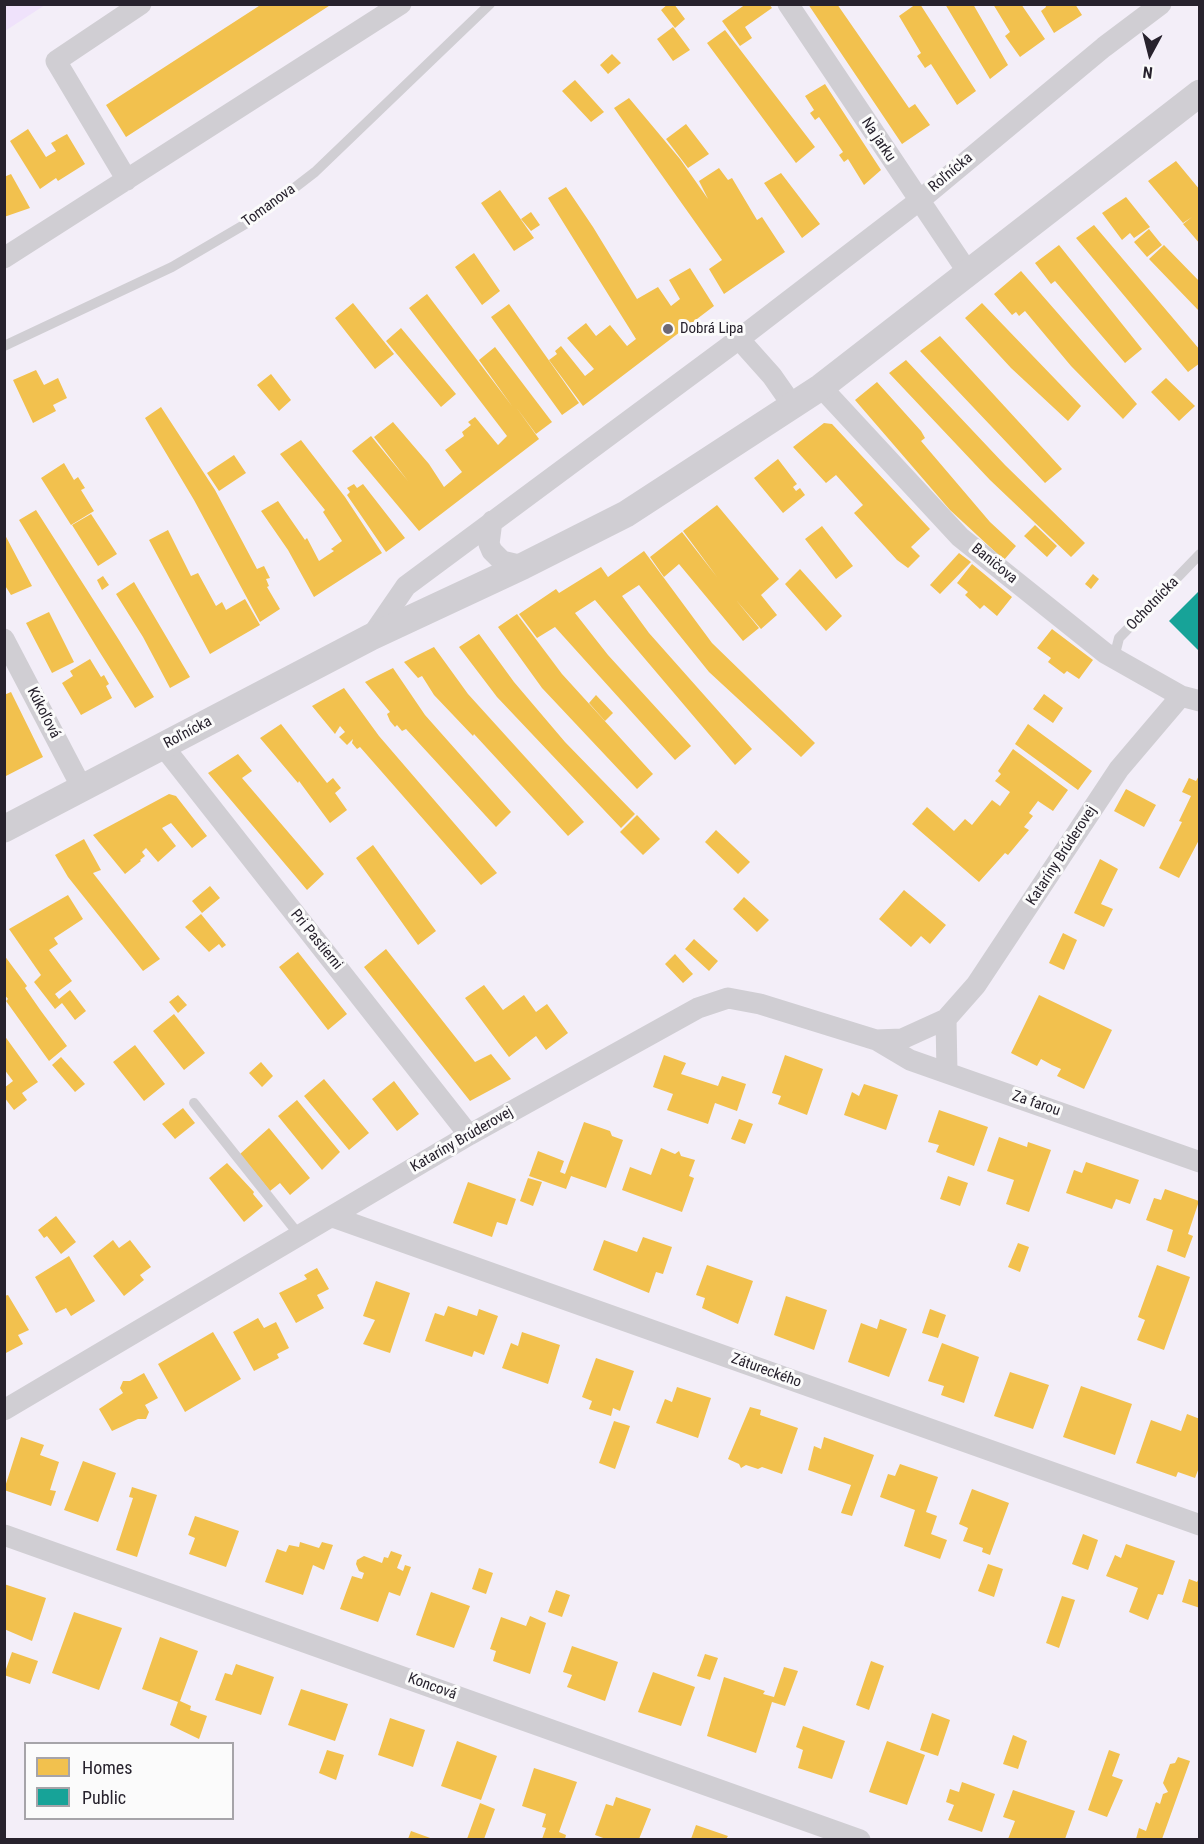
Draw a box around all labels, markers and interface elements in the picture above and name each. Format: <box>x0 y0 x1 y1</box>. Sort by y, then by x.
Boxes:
north arrow <box>1120 24 1180 84</box>
text: N <box>1142 62 1154 82</box>
street label: Na jarku <box>857 115 899 165</box>
street label: Roľnícka <box>925 149 977 197</box>
street label: Tomanova <box>239 181 299 231</box>
place label: Dobrá Lipa <box>680 320 744 338</box>
marker: Dobrá Lipa <box>661 322 675 336</box>
street label: Baničova <box>967 540 1021 588</box>
street label: Ochotnícka <box>1123 574 1183 634</box>
street label: Kúkoľová <box>22 684 64 742</box>
street label: Roľnícka <box>161 713 215 753</box>
street label: Kataríny Brúderovej <box>1023 803 1101 909</box>
street label: Pri Pastierni <box>286 906 346 974</box>
street label: Za farou <box>1010 1087 1062 1121</box>
street label: Kataríny Brúderovej <box>408 1103 516 1177</box>
street label: Zátureckého <box>728 1350 804 1392</box>
street label: Koncová <box>405 1670 459 1704</box>
legend <box>24 1742 234 1820</box>
text: Homes <box>82 1757 132 1778</box>
text: Public <box>82 1787 126 1808</box>

